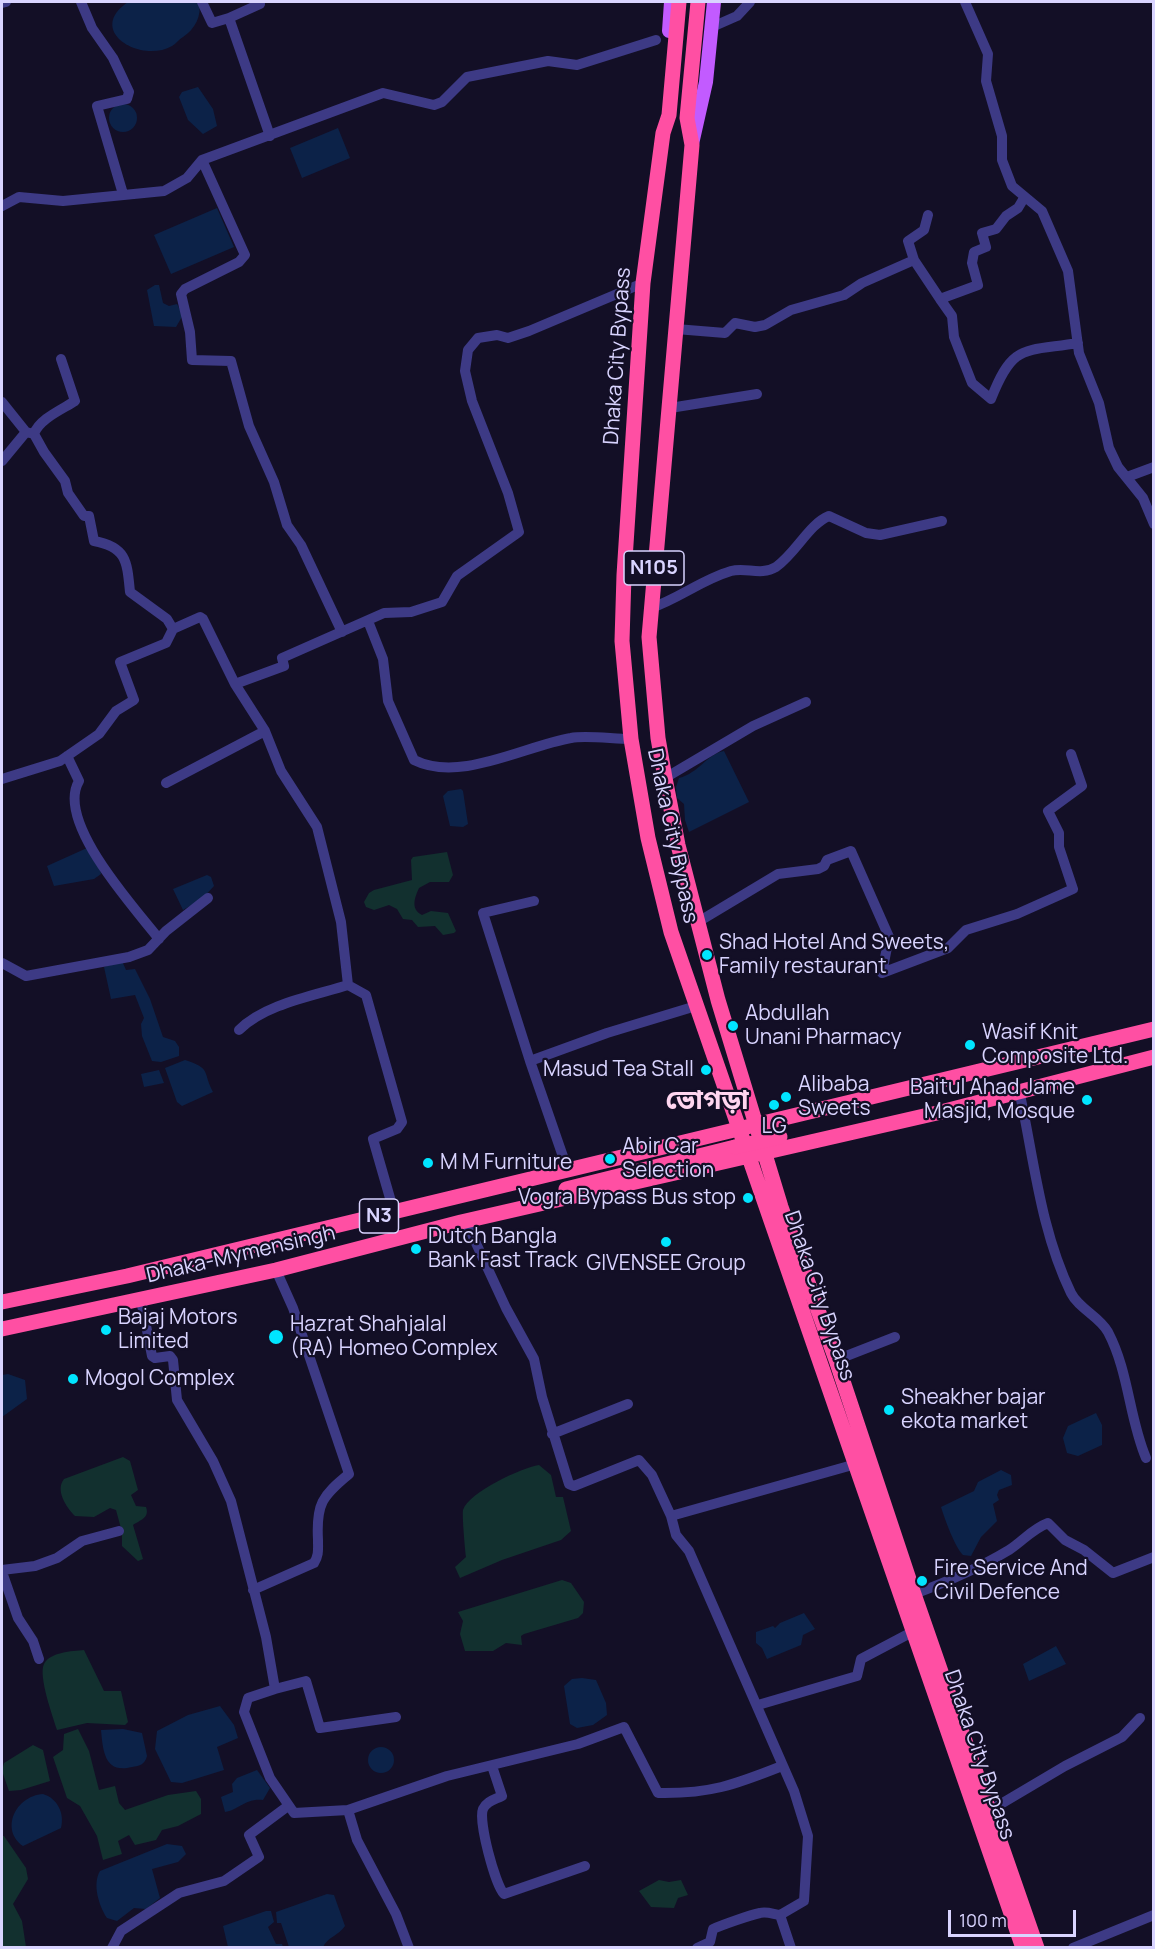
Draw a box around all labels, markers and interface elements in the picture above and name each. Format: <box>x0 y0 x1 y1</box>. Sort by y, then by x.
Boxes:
street label: Dhaka City Bypass <box>599 266 637 446</box>
road number: N105 <box>624 551 684 585</box>
street label: Dhaka City Bypass <box>641 746 703 926</box>
place label: Shad Hotel And Sweets, Family restaurant <box>719 930 949 980</box>
marker: Shad Hotel And Sweets, Family restaurant <box>700 948 714 962</box>
place label: Abdullah Unani Pharmacy <box>745 1001 902 1051</box>
marker: Abdullah Unani Pharmacy <box>726 1019 740 1033</box>
place label: Wasif Knit Composite Ltd. <box>982 1020 1128 1070</box>
marker: Wasif Knit Composite Ltd. <box>963 1038 977 1052</box>
place label: Masud Tea Stall <box>543 1057 694 1083</box>
marker: Masud Tea Stall <box>699 1063 713 1077</box>
place label: Alibaba Sweets <box>798 1072 871 1122</box>
place label: Baitul Ahad Jame Masjid, Mosque <box>910 1075 1075 1125</box>
district label: ভোগড়া <box>665 1085 749 1117</box>
marker: Alibaba Sweets <box>779 1090 793 1104</box>
marker: Baitul Ahad Jame Masjid, Mosque <box>1080 1093 1094 1107</box>
marker: LG <box>767 1098 781 1112</box>
place label: LG <box>761 1114 787 1140</box>
place label: Abir Car Selection <box>622 1134 714 1184</box>
place label: M M Furniture <box>440 1150 572 1176</box>
marker: Abir Car Selection <box>603 1152 617 1166</box>
marker: M M Furniture <box>421 1156 435 1170</box>
place label: Vogra Bypass Bus stop <box>518 1185 736 1211</box>
marker: Vogra Bypass Bus stop <box>741 1191 755 1205</box>
road number: N3 <box>360 1199 398 1233</box>
street label: Dhaka City Bypass <box>778 1208 860 1384</box>
street label: Dhaka-Mymensingh <box>144 1221 338 1289</box>
place label: Dutch Bangla Bank Fast Track <box>428 1224 577 1274</box>
marker: GIVENSEE Group <box>659 1235 673 1249</box>
marker: Dutch Bangla Bank Fast Track <box>409 1242 423 1256</box>
place label: GIVENSEE Group <box>586 1251 746 1277</box>
place label: Bajaj Motors Limited <box>118 1305 238 1355</box>
place label: Hazrat Shahjalal (RA) Homeo Complex <box>290 1312 498 1362</box>
marker: Bajaj Motors Limited <box>99 1323 113 1337</box>
marker: Hazrat Shahjalal (RA) Homeo Complex <box>267 1328 285 1346</box>
place label: Mogol Complex <box>85 1366 235 1392</box>
marker: Mogol Complex <box>66 1372 80 1386</box>
place label: Sheakher bajar ekota market <box>901 1385 1046 1435</box>
marker: Sheakher bajar ekota market <box>882 1403 896 1417</box>
place label: Fire Service And Civil Defence <box>934 1556 1088 1606</box>
marker: Fire Service And Civil Defence <box>915 1574 929 1588</box>
street label: Dhaka City Bypass <box>938 1667 1020 1843</box>
scale bar <box>951 1898 1078 1936</box>
text: 100 m <box>959 1908 1007 1932</box>

